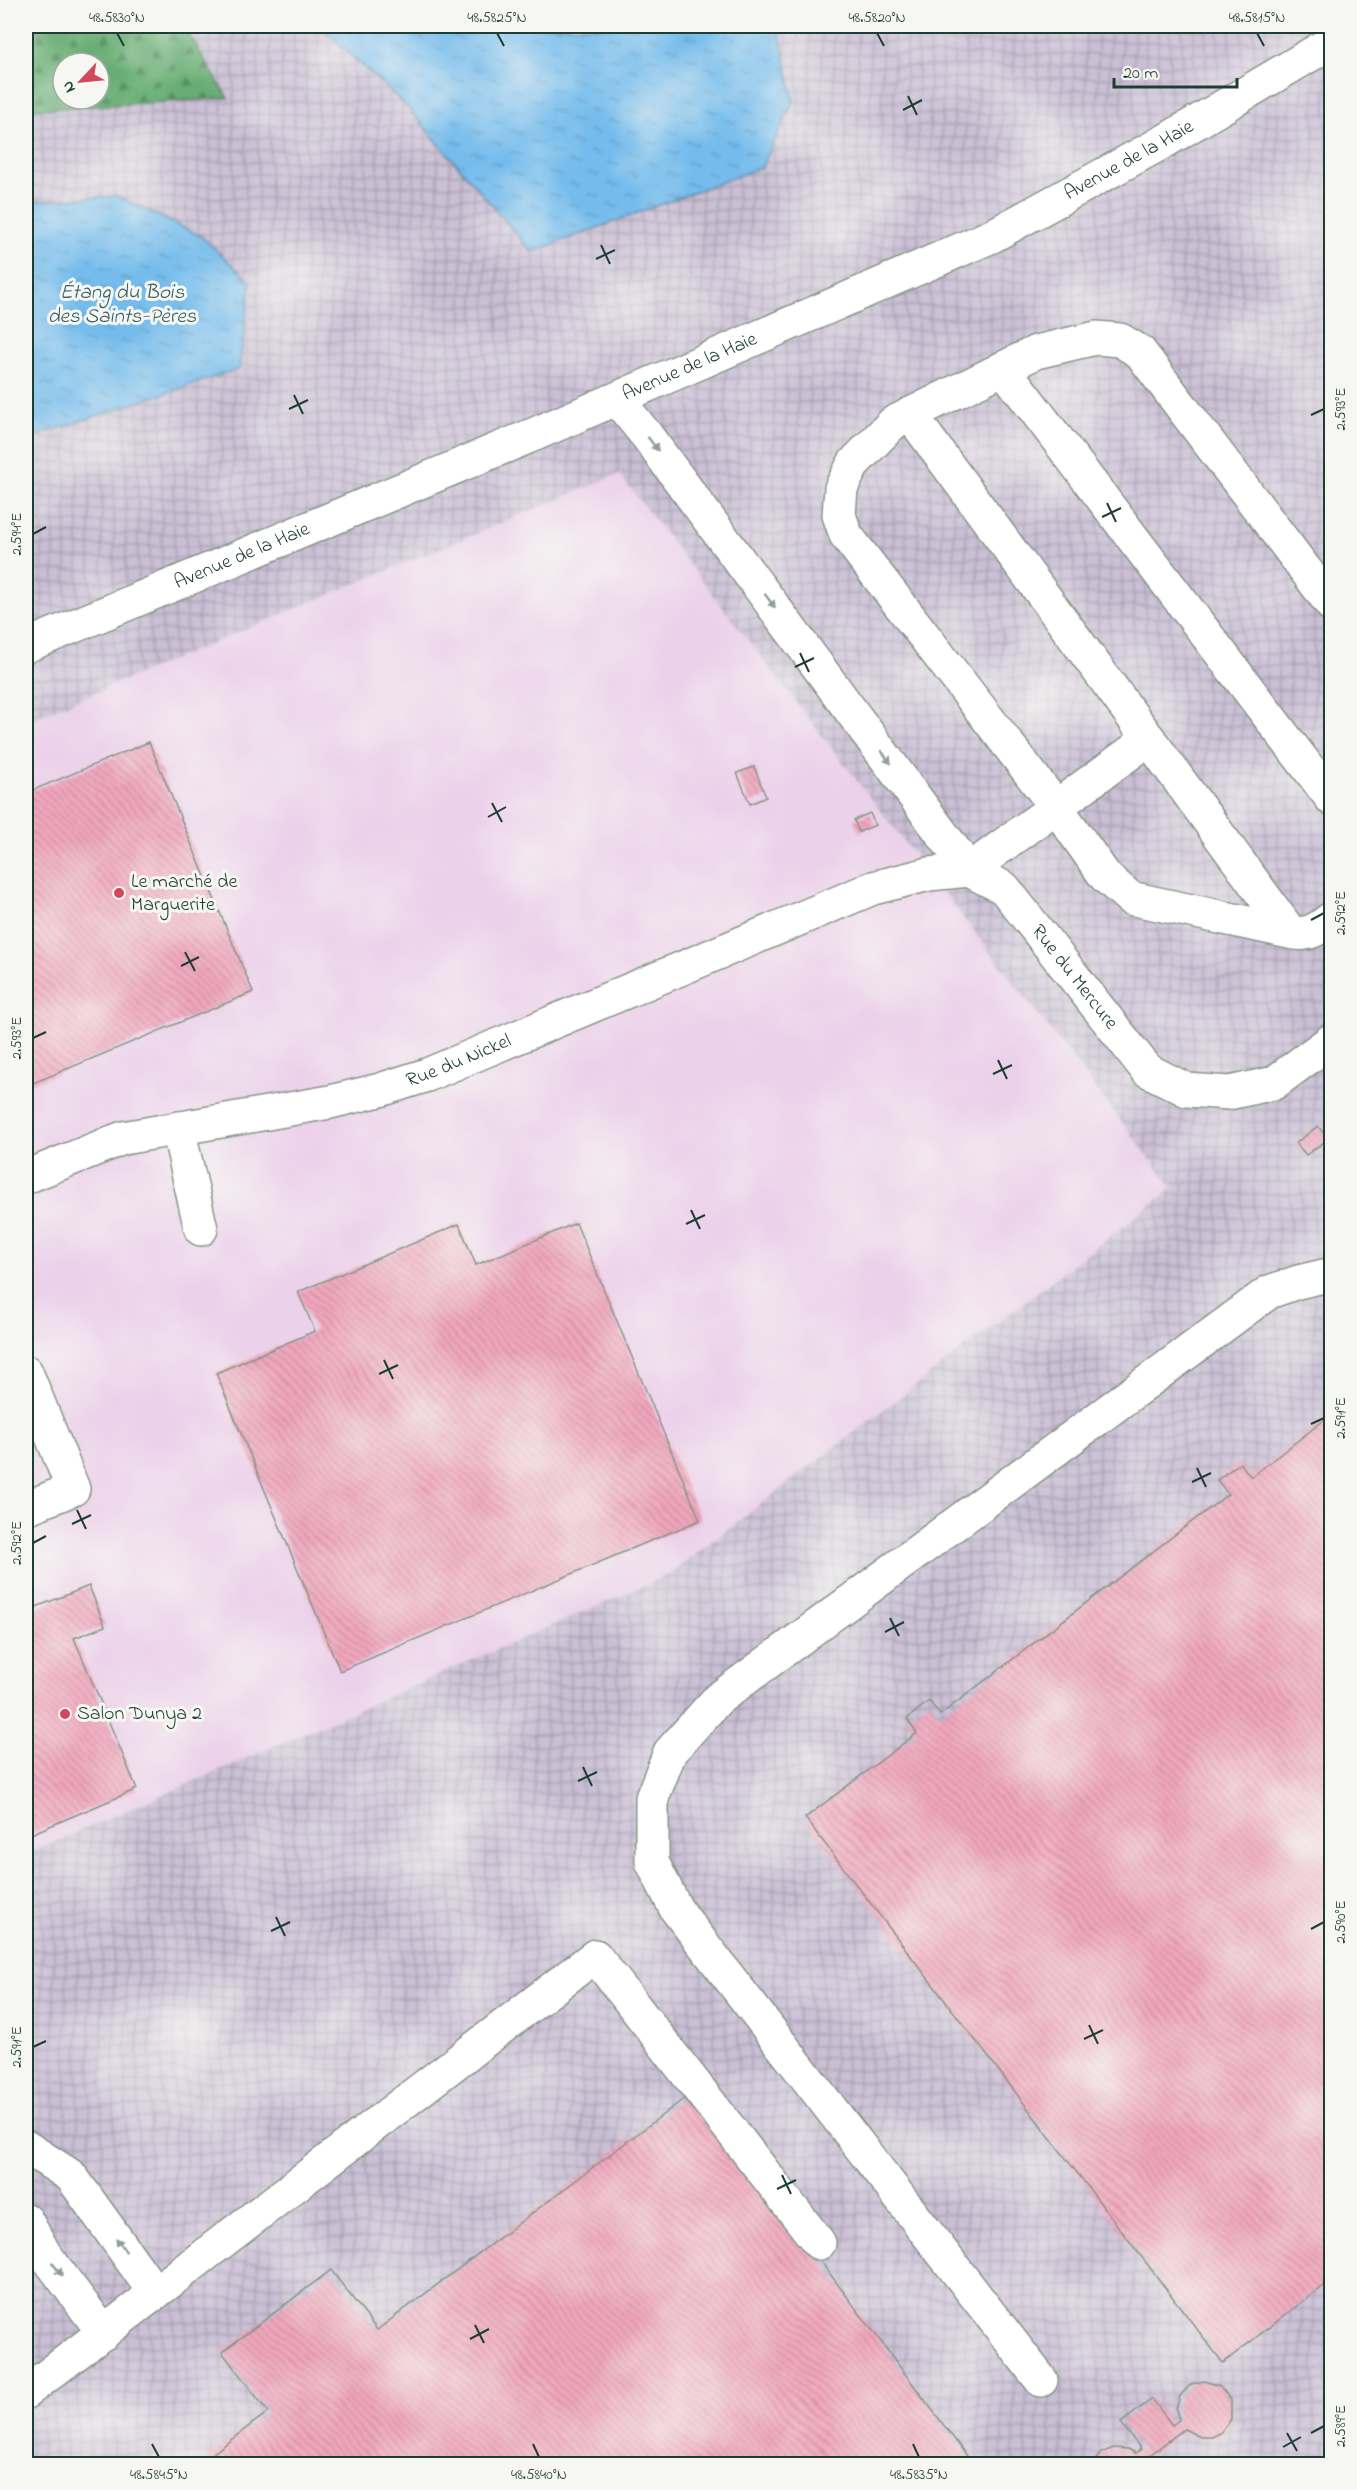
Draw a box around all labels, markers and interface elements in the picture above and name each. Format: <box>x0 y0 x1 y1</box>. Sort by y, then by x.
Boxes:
text: 48.5830°N <box>89 7 145 29</box>
text: 48.5825°N <box>467 7 527 29</box>
text: 48.5820°N <box>848 7 906 29</box>
text: 48.5815°N <box>1229 7 1285 29</box>
north arrow <box>51 51 111 111</box>
scale bar <box>1114 51 1237 89</box>
text: 20 m <box>1123 61 1158 87</box>
text: N <box>56 76 82 97</box>
street label: Avenue de la Haie <box>1059 113 1199 208</box>
water label: Étang du Bois des Saints-Pères <box>48 278 197 332</box>
street label: Avenue de la Haie <box>618 325 762 409</box>
text: 2.593°E <box>1330 388 1352 430</box>
one-way arrow <box>647 437 659 452</box>
text: 2.594°E <box>6 513 28 555</box>
street label: Avenue de la Haie <box>170 515 314 597</box>
one-way arrow <box>763 593 775 608</box>
one-way arrow <box>880 749 892 765</box>
place label: Le marché de Marguerite <box>131 868 237 921</box>
marker: Le marché de Marguerite <box>112 886 126 900</box>
text: 2.592°E <box>1330 891 1352 935</box>
street label: Rue du Mercure <box>1024 919 1125 1036</box>
text: 2.593°E <box>6 1017 28 1059</box>
street label: Rue du Nickel <box>403 1027 516 1095</box>
text: 2.591°E <box>1330 1397 1352 1439</box>
text: 2.592°E <box>6 1521 28 1565</box>
place label: Salon Dunya 2 <box>77 1700 202 1729</box>
marker: Salon Dunya 2 <box>58 1707 72 1721</box>
text: 2.590°E <box>1330 1900 1352 1944</box>
text: 2.591°E <box>6 2026 28 2068</box>
one-way arrow <box>115 2238 127 2254</box>
one-way arrow <box>50 2262 62 2277</box>
text: 2.589°E <box>1330 2405 1352 2447</box>
text: 48.5845°N <box>130 2464 188 2486</box>
text: 48.5840°N <box>511 2464 567 2486</box>
text: 48.5835°N <box>890 2464 948 2486</box>

